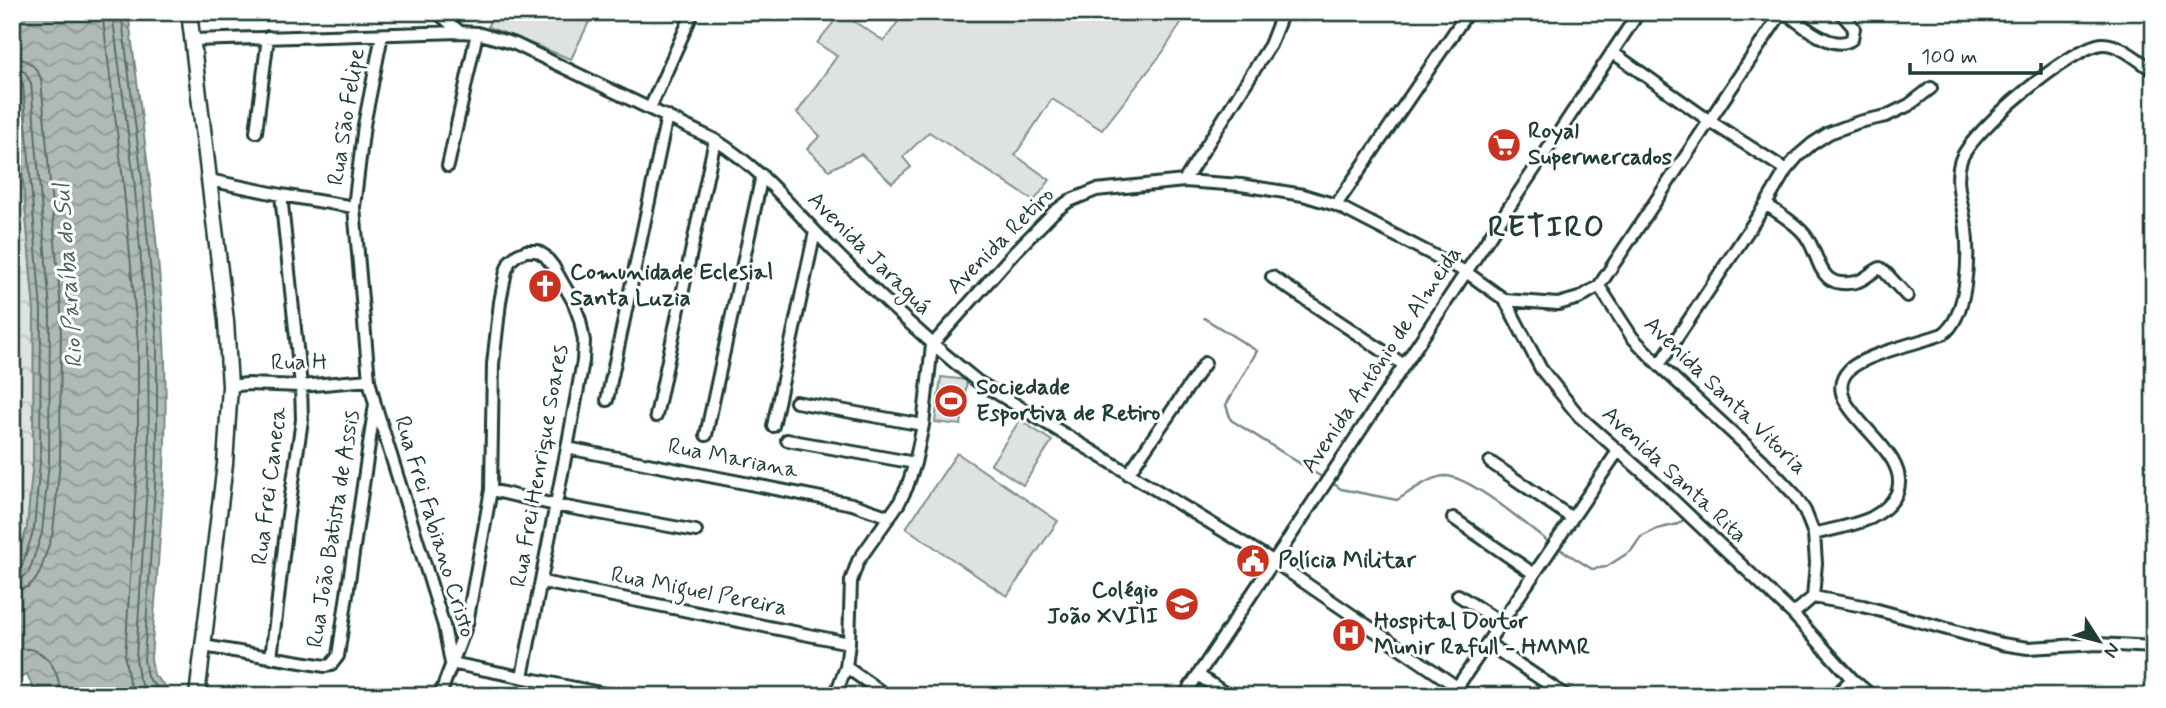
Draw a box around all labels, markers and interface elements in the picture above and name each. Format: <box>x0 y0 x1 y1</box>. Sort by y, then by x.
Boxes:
scale bar <box>1910 32 2042 76</box>
text: 100 m <box>1921 43 1977 71</box>
street label: Rua São Felipe <box>321 46 373 188</box>
place label: Royal Supermercados <box>1528 117 1673 173</box>
supermarket icon: Royal Supermercados <box>1485 126 1523 164</box>
water label: Rio Paraíba do Sul <box>47 181 91 369</box>
street label: Avenida Retiro <box>941 181 1061 301</box>
street label: Avenida Jaraguá <box>799 185 938 324</box>
district label: RETIRO <box>1488 208 1606 247</box>
street label: Avenida Antônio de Almeida <box>1295 240 1469 480</box>
place label: Comunidade Eclesial Santa Luzia <box>570 258 773 314</box>
church icon: Comunidade Eclesial Santa Luzia <box>526 267 564 305</box>
street label: Avenida Santa Vitoria <box>1637 310 1813 482</box>
street label: Rua Frei Henrique Soares <box>504 342 576 590</box>
street label: Rua H <box>271 348 327 378</box>
place label: Sociedade Esportiva de Retiro <box>976 373 1160 429</box>
sports icon: Sociedade Esportiva de Retiro <box>932 382 970 420</box>
street label: Avenida Santa Rita <box>1595 400 1753 550</box>
street label: Rua Frei Caneca <box>245 405 295 567</box>
street label: Rua João Batista de Assis <box>300 408 368 650</box>
street label: Rua Frei Fabiano Cristo <box>386 413 482 641</box>
street label: Rua Mariana <box>665 432 801 486</box>
public building icon: Polícia Militar <box>1234 542 1272 580</box>
place label: Polícia Militar <box>1278 546 1418 576</box>
street label: Rua Miguel Pereira <box>608 560 790 626</box>
place label: Colégio João XVIII <box>1047 576 1158 632</box>
school or university icon: Colégio João XVIII <box>1163 585 1201 623</box>
north arrow <box>2064 606 2134 676</box>
place label: Hospital Doutor Munir Rafull - HMMR <box>1374 607 1590 663</box>
hospital icon: Hospital Doutor Munir Rafull - HMMR <box>1330 616 1368 654</box>
text: N <box>2098 638 2125 663</box>

